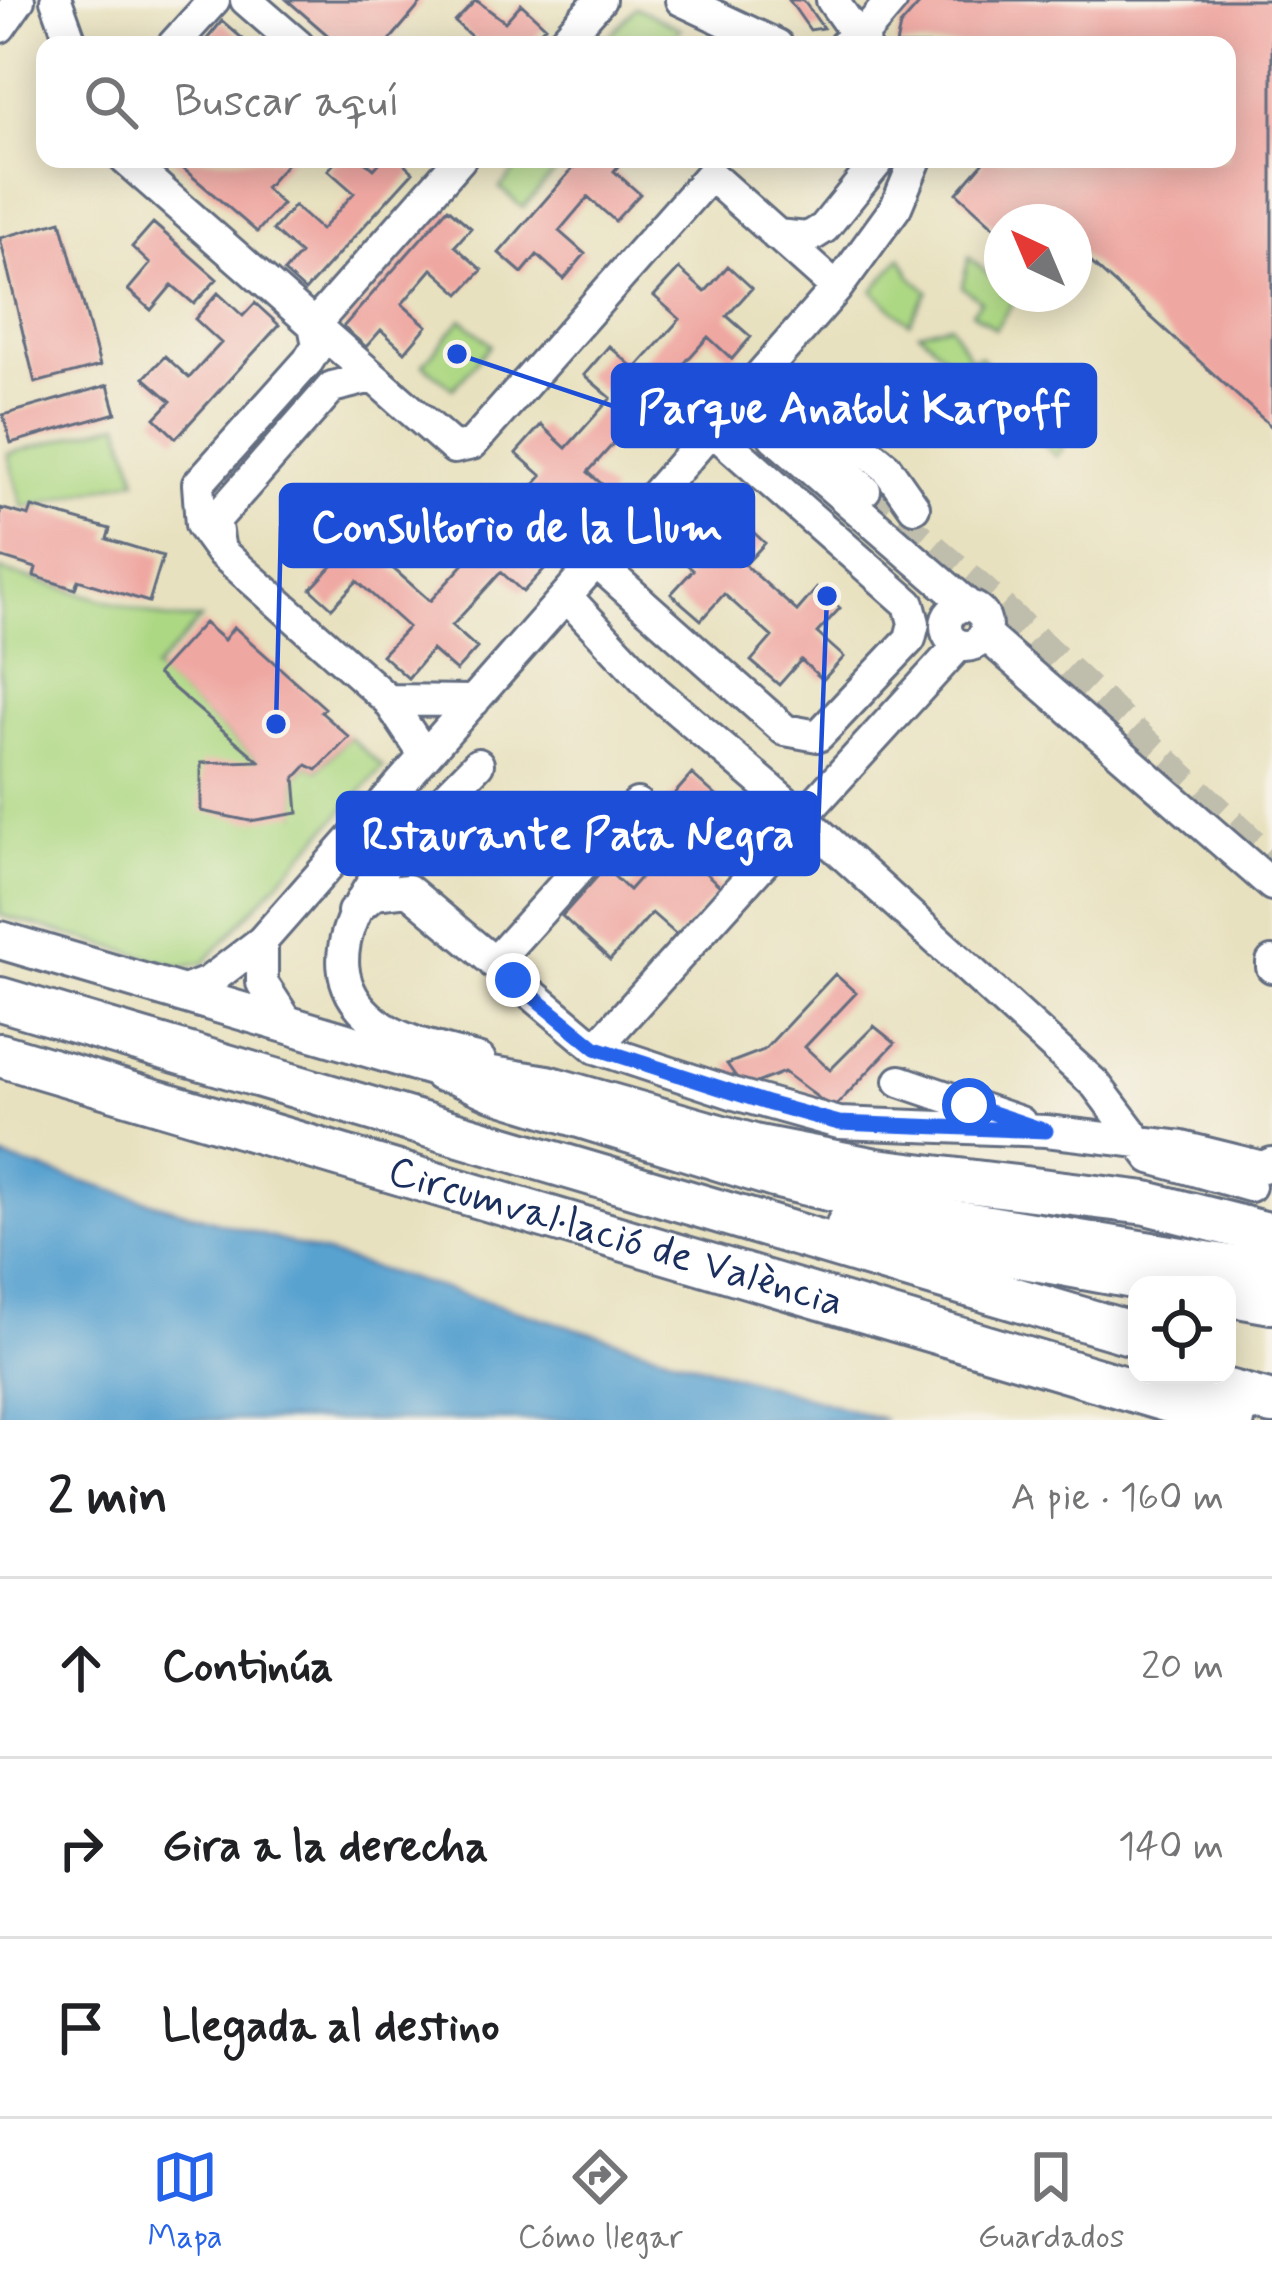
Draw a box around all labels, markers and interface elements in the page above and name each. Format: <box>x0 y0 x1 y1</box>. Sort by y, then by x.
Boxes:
search box <box>36 36 1236 168</box>
icon: search <box>78 69 144 135</box>
text: Buscar aquí <box>174 73 400 132</box>
north arrow <box>984 204 1092 312</box>
callout: Parque Anatoli Karpoff <box>613 365 1095 446</box>
text: Parque Anatoli Karpoff <box>637 380 1071 439</box>
callout: Consultorio de la Llum <box>281 485 753 566</box>
text: Consultorio de la Llum <box>311 499 723 558</box>
callout: Rstaurante Pata Negra <box>338 793 818 874</box>
text: Rstaurante Pata Negra <box>362 807 794 866</box>
route end <box>486 953 540 1007</box>
route start <box>942 1078 996 1132</box>
street label: Circumval·lació de València <box>382 1144 850 1331</box>
map controls <box>1128 1276 1236 1384</box>
button: locate <box>1128 1276 1236 1384</box>
text: 2 min <box>48 1465 168 1531</box>
text: A pie · 160 m <box>1011 1473 1224 1524</box>
icon: ahead <box>48 1635 114 1701</box>
text: Continúa <box>162 1638 333 1697</box>
text: 20 m <box>1141 1642 1224 1693</box>
icon: right <box>48 1815 114 1881</box>
text: Gira a la derecha <box>162 1818 488 1877</box>
text: 140 m <box>1118 1822 1224 1873</box>
icon: arrive <box>48 1995 114 2061</box>
text: Llegada al destino <box>162 1998 499 2057</box>
tab: Mapa <box>147 2144 223 2260</box>
tab: Cómo llegar <box>518 2144 683 2260</box>
tab: Guardados <box>978 2144 1125 2260</box>

